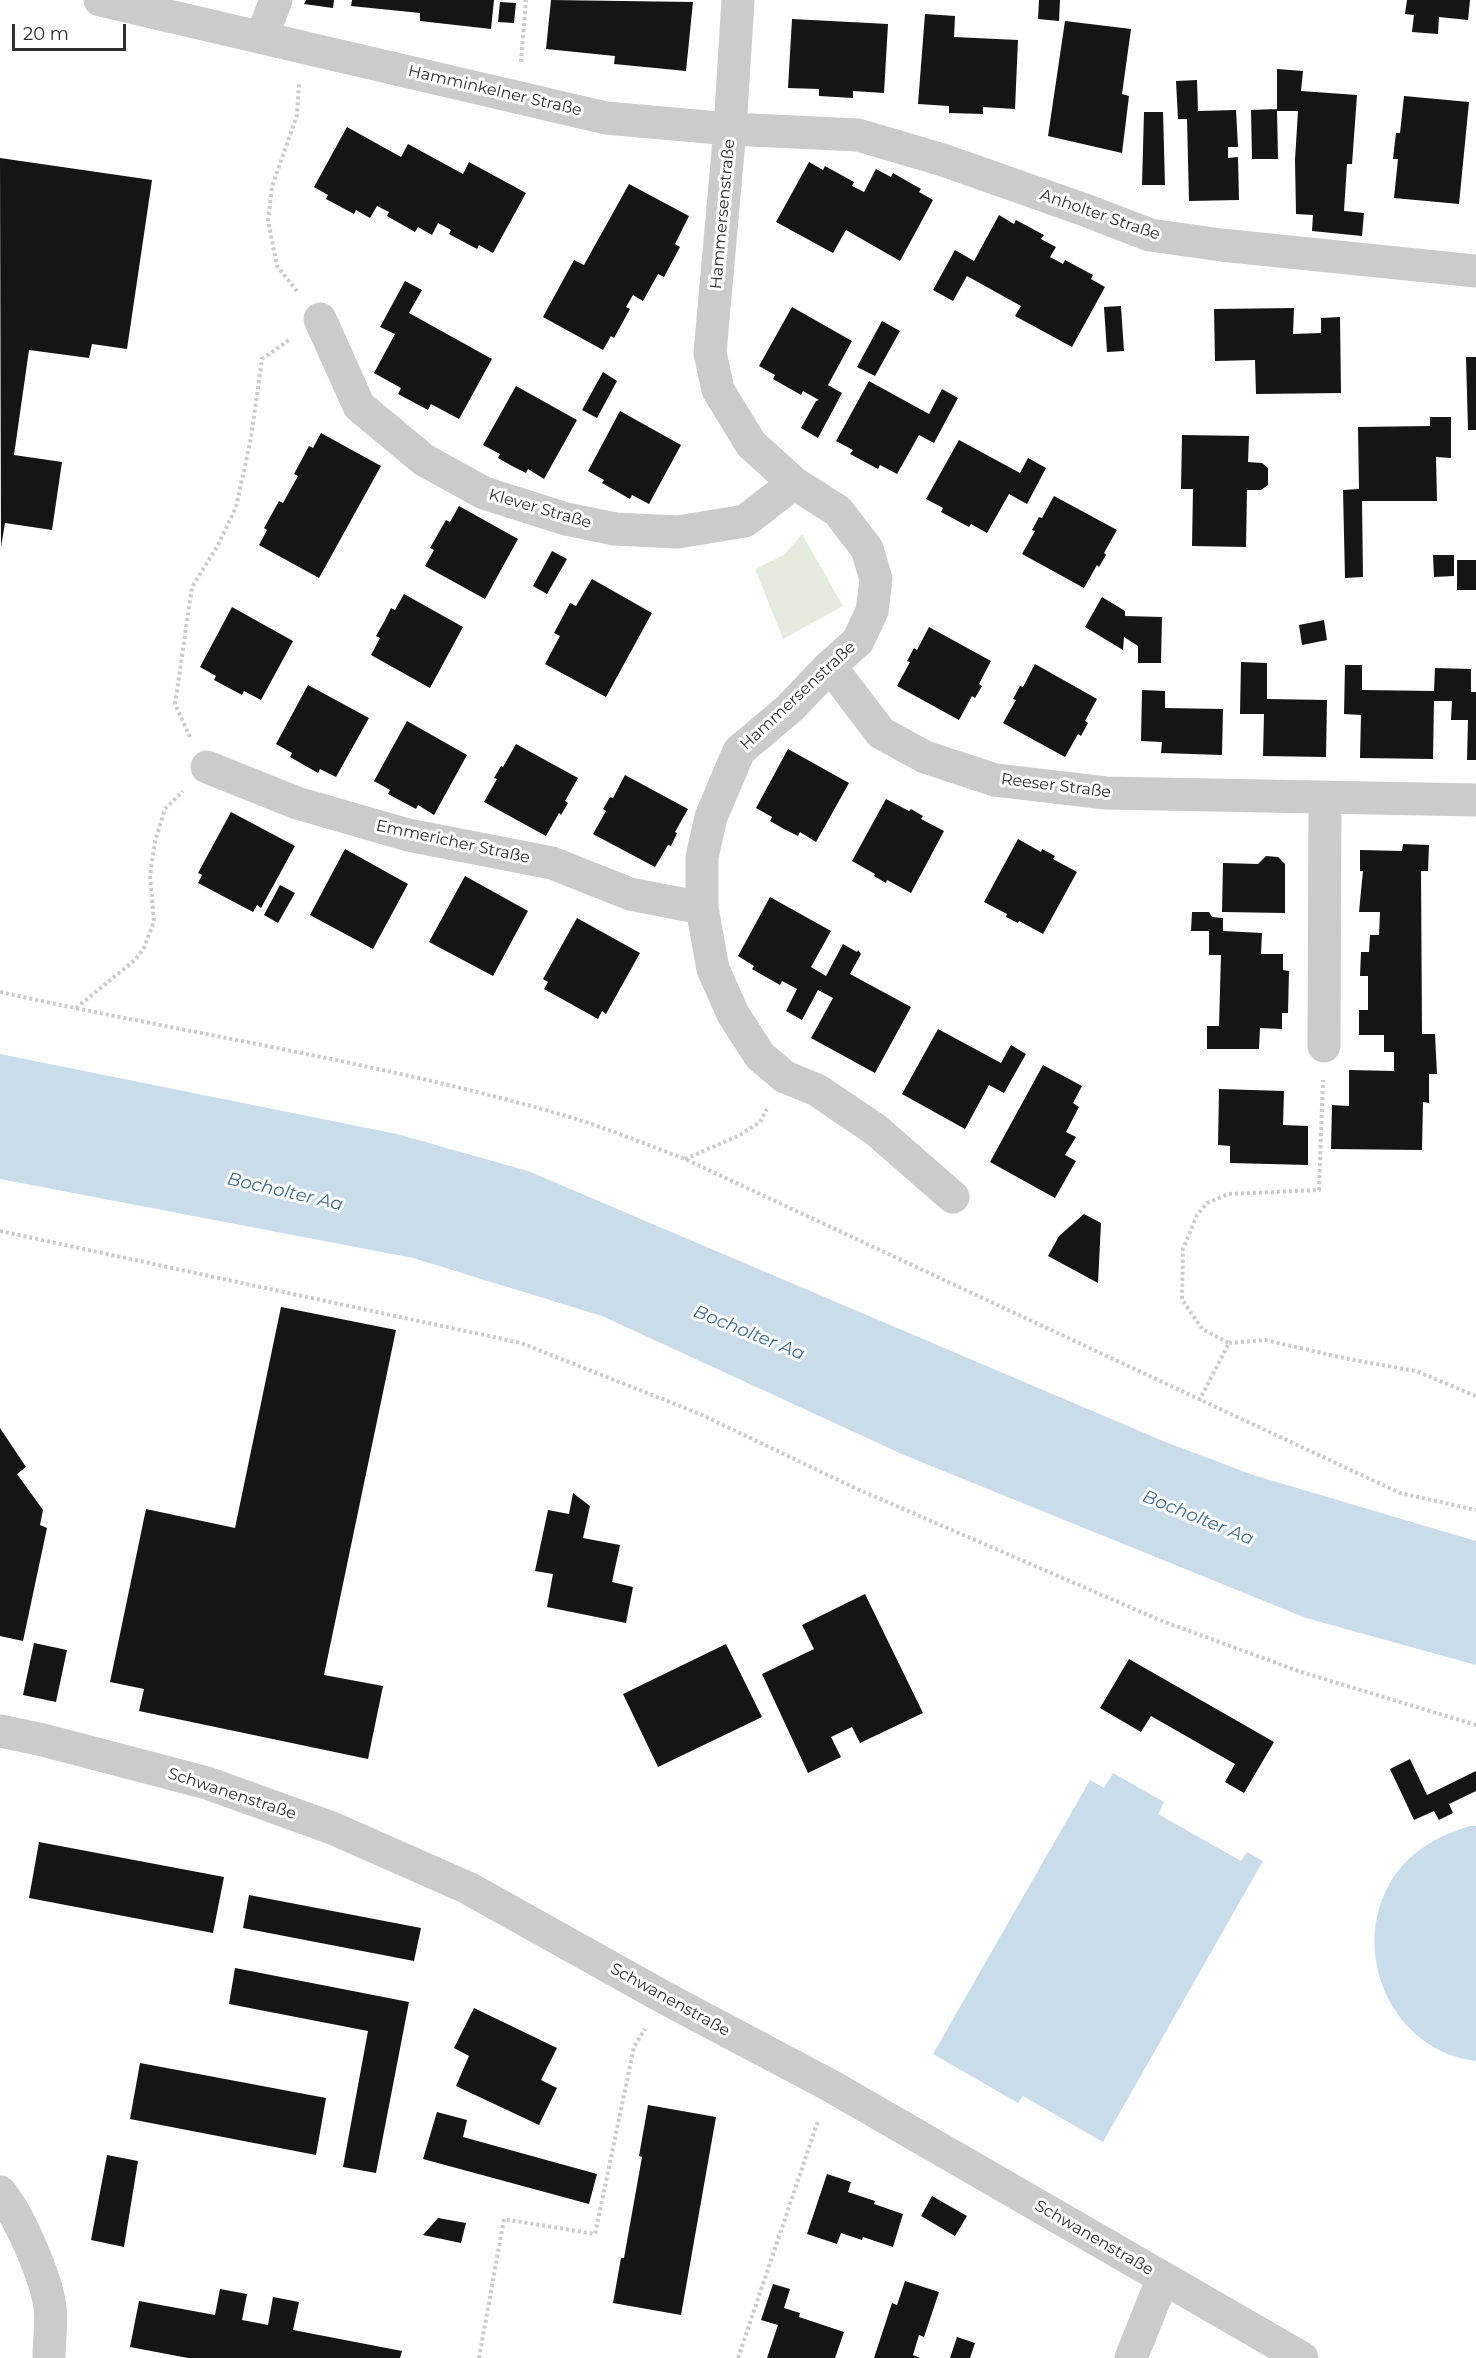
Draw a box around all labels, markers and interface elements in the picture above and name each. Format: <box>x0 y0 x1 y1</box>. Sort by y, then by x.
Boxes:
scale bar <box>15 12 129 50</box>
text: 20 m <box>23 23 69 45</box>
street label: Hamminkelner Straße <box>406 62 584 120</box>
street label: Hammersenstraße <box>707 138 739 290</box>
street label: Anholter Straße <box>1037 185 1163 245</box>
street label: Klever Straße <box>487 485 593 533</box>
street label: Hammersenstraße <box>736 638 860 754</box>
street label: Reeser Straße <box>1000 770 1112 802</box>
street label: Emmericher Straße <box>374 816 532 868</box>
water label: Bocholter Aa <box>225 1168 345 1216</box>
water label: Bocholter Aa <box>690 1301 808 1365</box>
water label: Bocholter Aa <box>1139 1486 1257 1550</box>
street label: Schwanenstraße <box>165 1764 299 1824</box>
street label: Schwanenstraße <box>607 1959 733 2041</box>
street label: Schwanenstraße <box>1031 2196 1157 2280</box>

